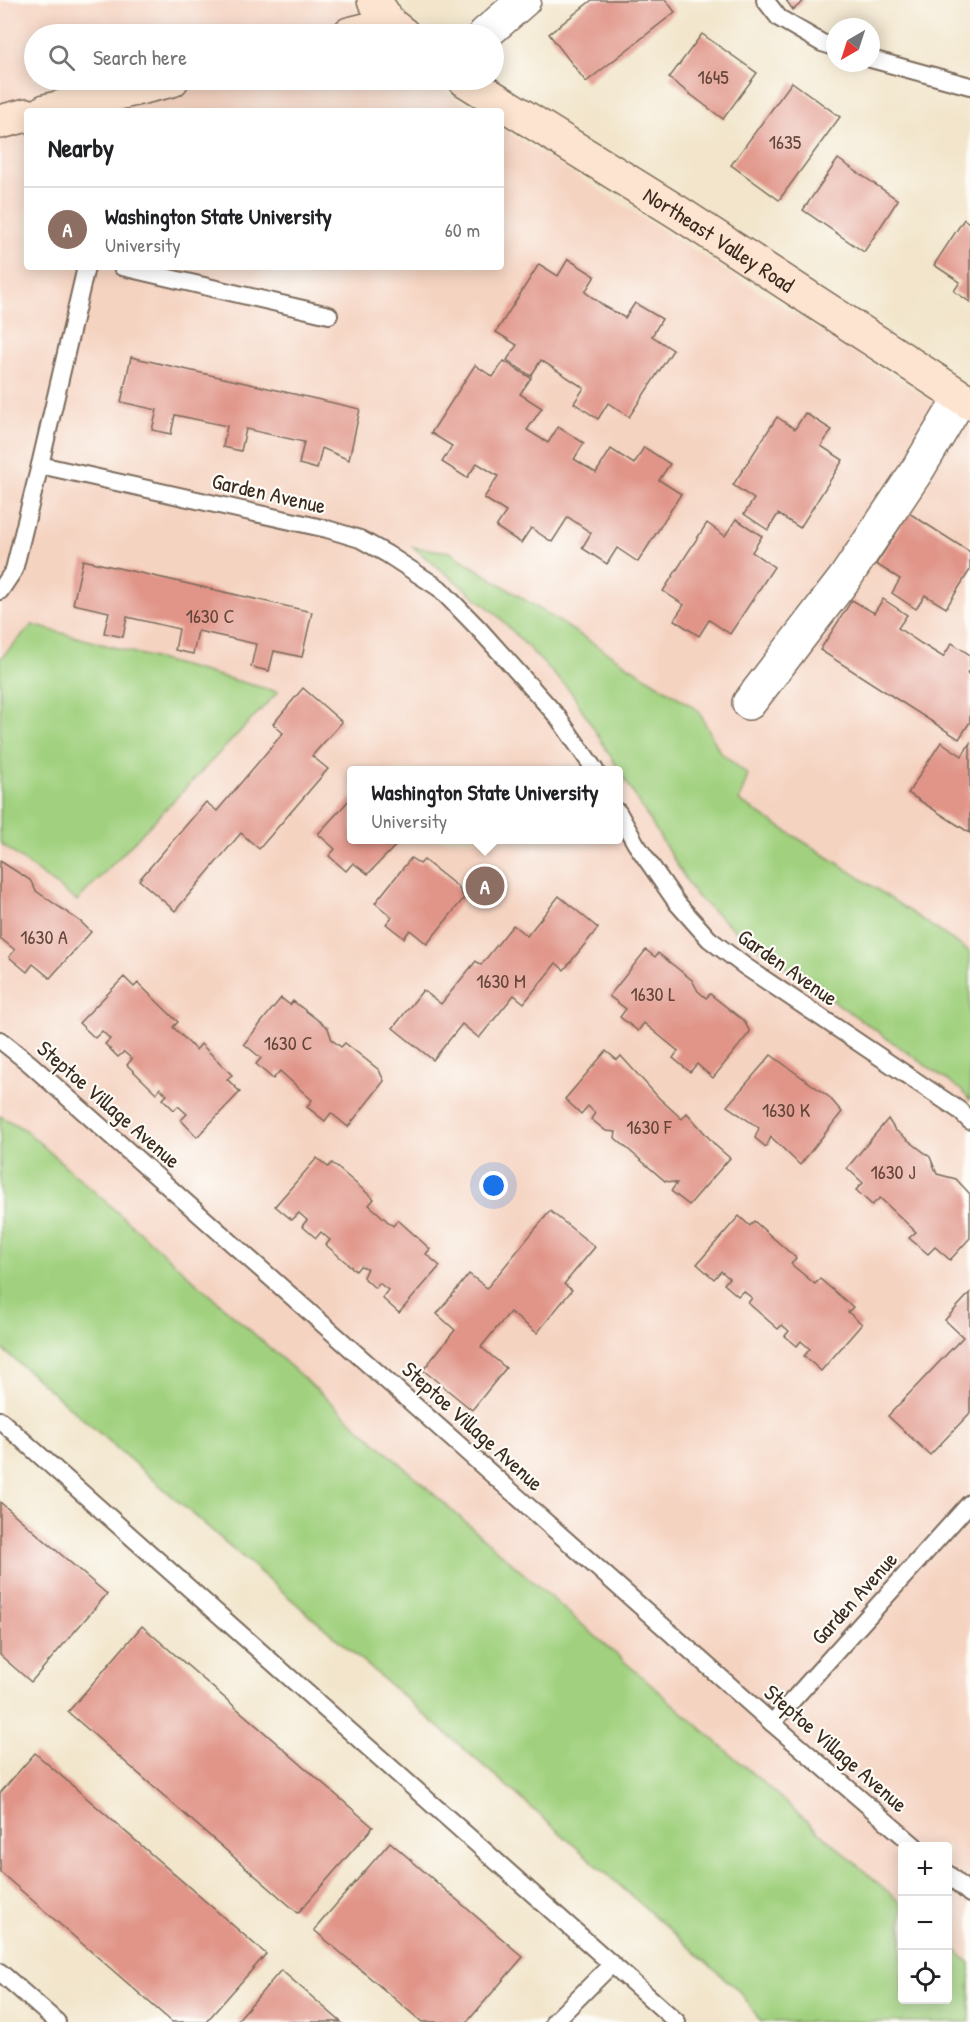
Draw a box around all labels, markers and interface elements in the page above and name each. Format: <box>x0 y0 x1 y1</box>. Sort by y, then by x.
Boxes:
north arrow <box>826 18 880 72</box>
search box <box>24 24 504 90</box>
icon: search <box>45 41 78 74</box>
text: Search here <box>93 42 187 72</box>
house number: 1645 <box>697 63 729 90</box>
house number: 1635 <box>769 128 802 155</box>
text: Nearby <box>48 130 114 165</box>
street label: Northeast Valley Road <box>638 180 801 300</box>
text: Washington State University <box>105 201 332 231</box>
text: A <box>63 216 72 243</box>
text: 60 m <box>445 216 480 243</box>
text: University <box>105 231 181 258</box>
street label: Garden Avenue <box>209 465 329 521</box>
house number: 1630 C <box>186 602 234 629</box>
popup <box>347 766 623 844</box>
text: Washington State University <box>372 777 598 807</box>
text: University <box>372 807 447 834</box>
pin: A <box>466 864 504 908</box>
street label: Garden Avenue <box>732 922 844 1013</box>
house number: 1630 A <box>20 923 68 950</box>
house number: 1630 M <box>476 967 526 994</box>
house number: 1630 L <box>630 980 676 1007</box>
house number: 1630 C <box>264 1029 312 1056</box>
street label: Steptoe Village Avenue <box>31 1033 187 1175</box>
house number: 1630 K <box>762 1096 811 1123</box>
house number: 1630 F <box>626 1113 672 1140</box>
house number: 1630 J <box>870 1158 916 1185</box>
your location <box>479 1171 508 1200</box>
street label: Steptoe Village Avenue <box>396 1354 550 1498</box>
street label: Garden Avenue <box>804 1545 904 1651</box>
street label: Steptoe Village Avenue <box>758 1677 914 1819</box>
map controls <box>898 1842 952 2004</box>
button: + <box>898 1842 952 1896</box>
button: − <box>898 1896 952 1950</box>
button: locate <box>898 1950 952 2004</box>

